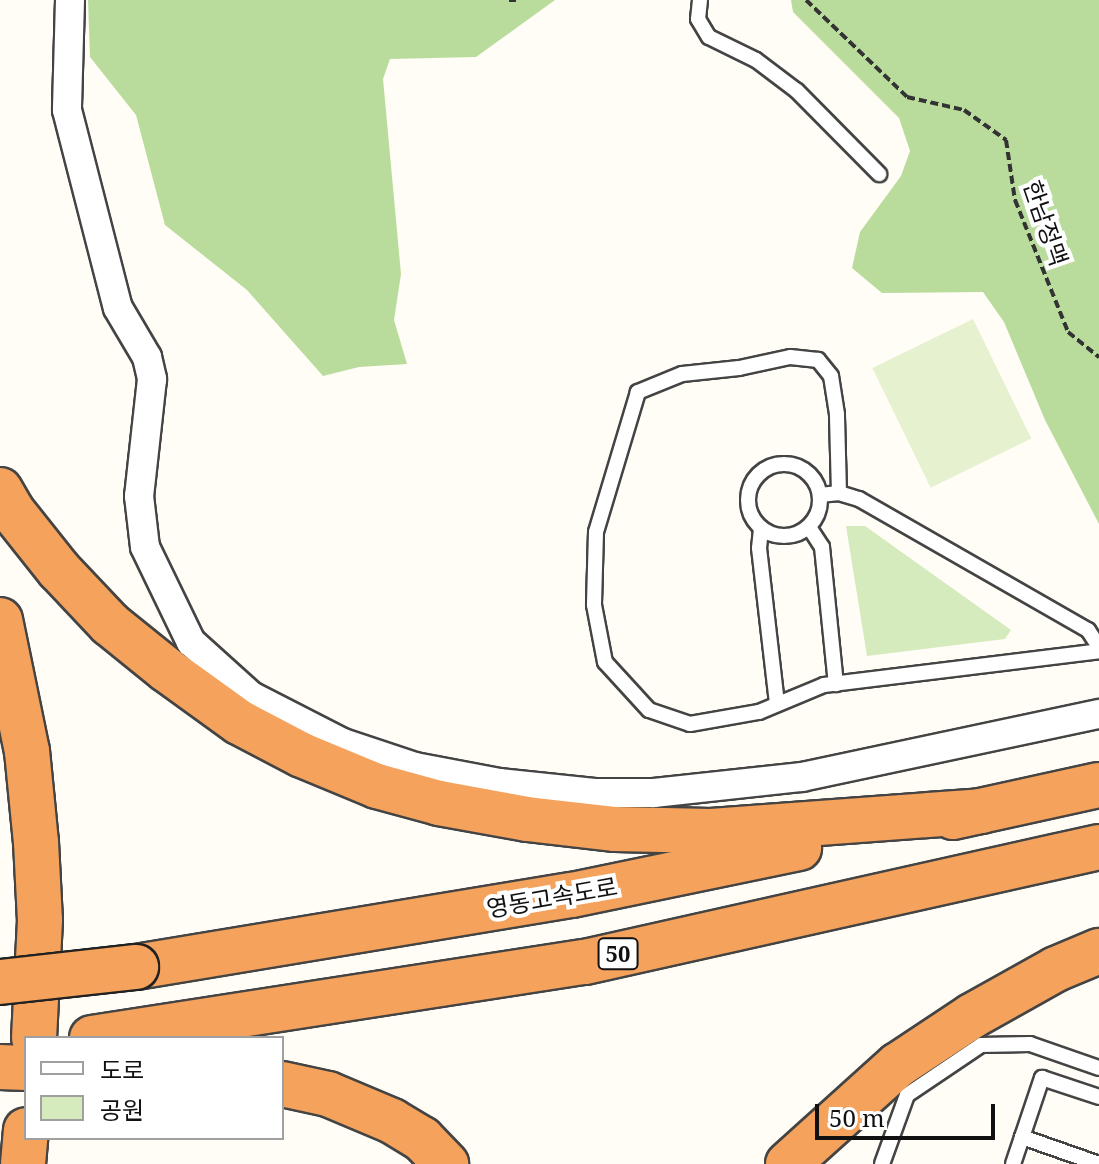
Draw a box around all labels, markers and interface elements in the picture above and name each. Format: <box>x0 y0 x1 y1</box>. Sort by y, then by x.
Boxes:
street label: 한남정맥 <box>1018 177 1074 269</box>
street label: 영동고속도로 <box>484 871 620 923</box>
road number: 50 <box>596 936 640 972</box>
legend <box>24 1036 284 1140</box>
text: 도로 <box>100 1053 144 1086</box>
scale bar <box>819 1088 999 1138</box>
text: 공원 <box>100 1093 144 1126</box>
text: 50 m <box>829 1101 885 1134</box>

